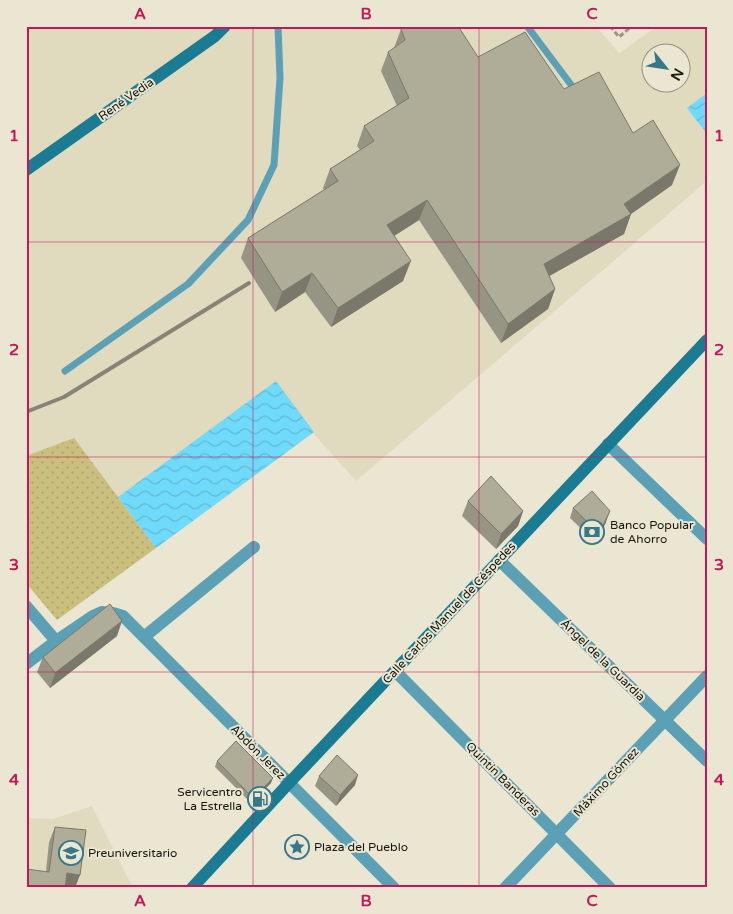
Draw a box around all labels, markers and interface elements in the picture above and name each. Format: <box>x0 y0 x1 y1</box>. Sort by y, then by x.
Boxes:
text: A <box>134 4 146 24</box>
text: B <box>360 4 372 24</box>
text: C <box>586 4 598 24</box>
north arrow <box>640 42 690 92</box>
text: N <box>667 65 687 83</box>
street label: René Vedia <box>96 75 156 123</box>
text: 1 <box>9 126 19 146</box>
text: 1 <box>714 126 724 146</box>
text: 2 <box>9 340 19 360</box>
text: 2 <box>714 340 724 360</box>
place label: Banco Popular de Ahorro <box>610 518 694 546</box>
bank icon: Banco Popular de Ahorro <box>579 519 605 545</box>
street label: Calle Carlos Manuel de Céspedes <box>380 539 518 687</box>
text: 3 <box>9 555 19 575</box>
text: 3 <box>714 555 724 575</box>
street label: Ángel de la Guardia <box>558 616 648 704</box>
street label: Abdón Jerez <box>228 722 288 782</box>
street label: Quintín Banderas <box>463 739 543 819</box>
street label: Máximo Gómez <box>570 745 642 819</box>
text: 4 <box>9 770 19 790</box>
text: 4 <box>714 770 724 790</box>
place label: Servicentro La Estrella <box>177 785 242 813</box>
fuel station icon: Servicentro La Estrella <box>247 786 273 812</box>
place icon: Plaza del Pueblo <box>284 834 310 860</box>
school or university icon: Preuniversitario <box>58 840 84 866</box>
place label: Plaza del Pueblo <box>314 840 408 854</box>
place label: Preuniversitario <box>88 846 177 860</box>
text: A <box>134 891 146 911</box>
text: B <box>360 891 372 911</box>
text: C <box>586 891 598 911</box>

